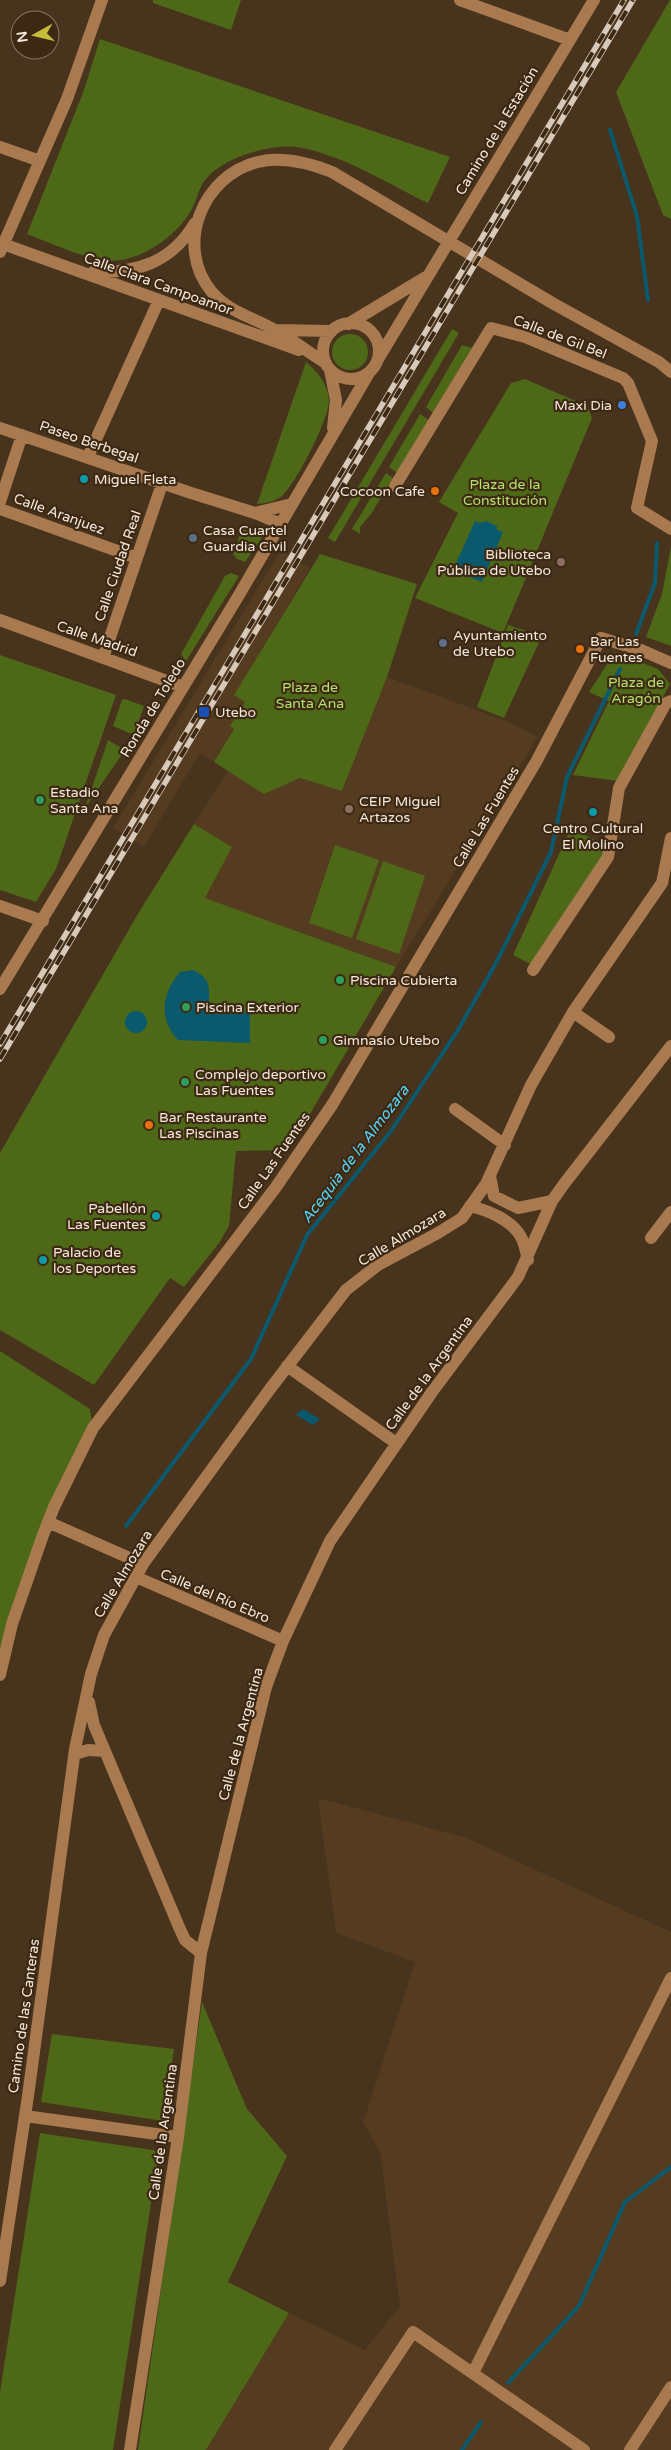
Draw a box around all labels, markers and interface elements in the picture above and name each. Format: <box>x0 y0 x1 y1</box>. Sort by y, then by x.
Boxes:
north arrow <box>10 10 60 60</box>
text: N <box>13 30 32 43</box>
street label: Camino de la Estación <box>452 64 542 198</box>
street label: Calle Clara Campoamor <box>82 249 235 319</box>
street label: Calle de Gil Bel <box>511 311 609 363</box>
place label: Maxi Dia <box>554 397 612 414</box>
marker: Maxi Dia <box>616 399 628 411</box>
street label: Paseo Berbegal <box>37 417 141 467</box>
place label: Miguel Fleta <box>94 471 176 488</box>
marker: Miguel Fleta <box>78 473 90 485</box>
park label: Plaza de la Constitución <box>463 476 547 509</box>
place label: Cocoon Cafe <box>340 483 425 500</box>
marker: Cocoon Cafe <box>429 485 441 497</box>
street label: Calle Aranjuez <box>11 490 107 538</box>
street label: Calle Ciudad Real <box>91 508 145 624</box>
place label: Casa Cuartel Guardia Civil <box>203 522 287 555</box>
marker: Casa Cuartel Guardia Civil <box>187 532 199 544</box>
place label: Biblioteca Pública de Utebo <box>437 546 551 579</box>
marker: Biblioteca Pública de Utebo <box>555 556 567 568</box>
street label: Calle Madrid <box>54 617 140 661</box>
place label: Ayuntamiento de Utebo <box>453 627 547 660</box>
place label: Bar Las Fuentes <box>590 633 643 666</box>
marker: Ayuntamiento de Utebo <box>437 637 449 649</box>
marker: Bar Las Fuentes <box>574 643 586 655</box>
street label: Ronda de Toledo <box>117 655 189 761</box>
park label: Plaza de Aragón <box>608 674 664 707</box>
park label: Plaza de Santa Ana <box>276 679 344 712</box>
place label: Utebo <box>215 704 256 721</box>
marker: Utebo <box>197 705 211 719</box>
street label: Calle Las Fuentes <box>449 763 523 871</box>
place label: Estadio Santa Ana <box>50 784 118 817</box>
place label: CEIP Miguel Artazos <box>359 793 440 826</box>
marker: Estadio Santa Ana <box>34 794 46 806</box>
marker: CEIP Miguel Artazos <box>343 803 355 815</box>
marker: Centro Cultural El Molino <box>587 806 599 818</box>
place label: Centro Cultural El Molino <box>543 820 643 853</box>
place label: Piscina Cubierta <box>350 972 457 989</box>
marker: Piscina Cubierta <box>334 974 346 986</box>
place label: Piscina Exterior <box>196 999 300 1016</box>
marker: Piscina Exterior <box>180 1001 192 1013</box>
place label: Gimnasio Utebo <box>333 1032 440 1049</box>
marker: Gimnasio Utebo <box>317 1034 329 1046</box>
place label: Complejo deportivo Las Fuentes <box>195 1066 326 1099</box>
marker: Complejo deportivo Las Fuentes <box>179 1076 191 1088</box>
water label: Acequia de la Almozara <box>297 1081 413 1226</box>
place label: Bar Restaurante Las Piscinas <box>159 1109 267 1142</box>
street label: Calle Las Fuentes <box>234 1109 314 1213</box>
marker: Bar Restaurante Las Piscinas <box>143 1119 155 1131</box>
place label: Pabellón Las Fuentes <box>67 1200 146 1233</box>
street label: Calle Almozara <box>355 1204 449 1270</box>
marker: Pabellón Las Fuentes <box>150 1210 162 1222</box>
place label: Palacio de los Deportes <box>53 1244 136 1277</box>
marker: Palacio de los Deportes <box>37 1254 49 1266</box>
street label: Calle de la Argentina <box>382 1312 476 1434</box>
street label: Calle Almozara <box>90 1527 156 1621</box>
street label: Calle del Río Ebro <box>158 1565 272 1627</box>
street label: Calle de la Argentina <box>215 1665 267 1803</box>
street label: Camino de las Canteras <box>5 1937 43 2094</box>
street label: Calle de la Argentina <box>145 2063 181 2201</box>

